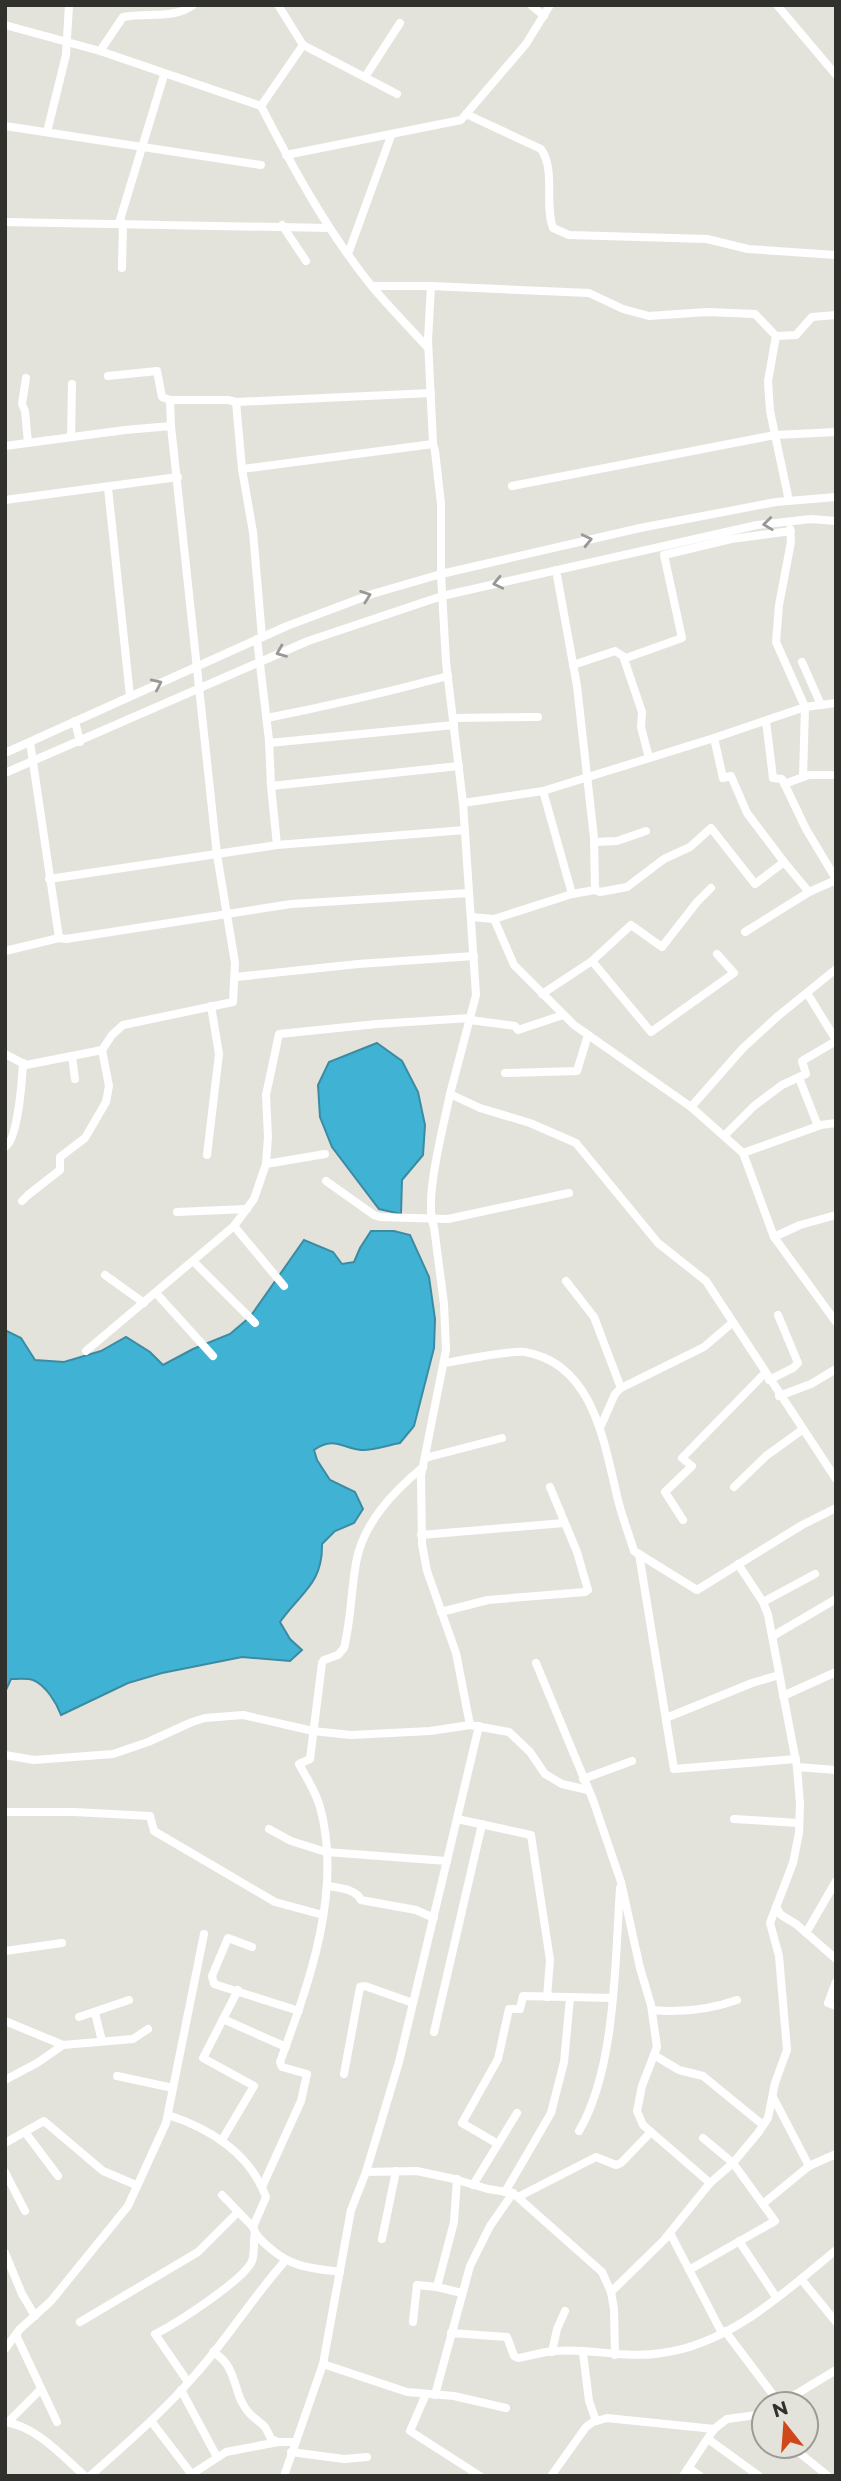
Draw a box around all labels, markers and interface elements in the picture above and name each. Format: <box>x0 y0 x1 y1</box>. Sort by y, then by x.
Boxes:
one-way arrow <box>762 517 774 532</box>
one-way arrow <box>580 534 592 548</box>
one-way arrow <box>492 575 504 589</box>
one-way arrow <box>360 590 372 604</box>
one-way arrow <box>276 644 289 658</box>
one-way arrow <box>149 678 162 692</box>
north arrow <box>750 2390 820 2460</box>
text: N <box>769 2396 791 2422</box>

